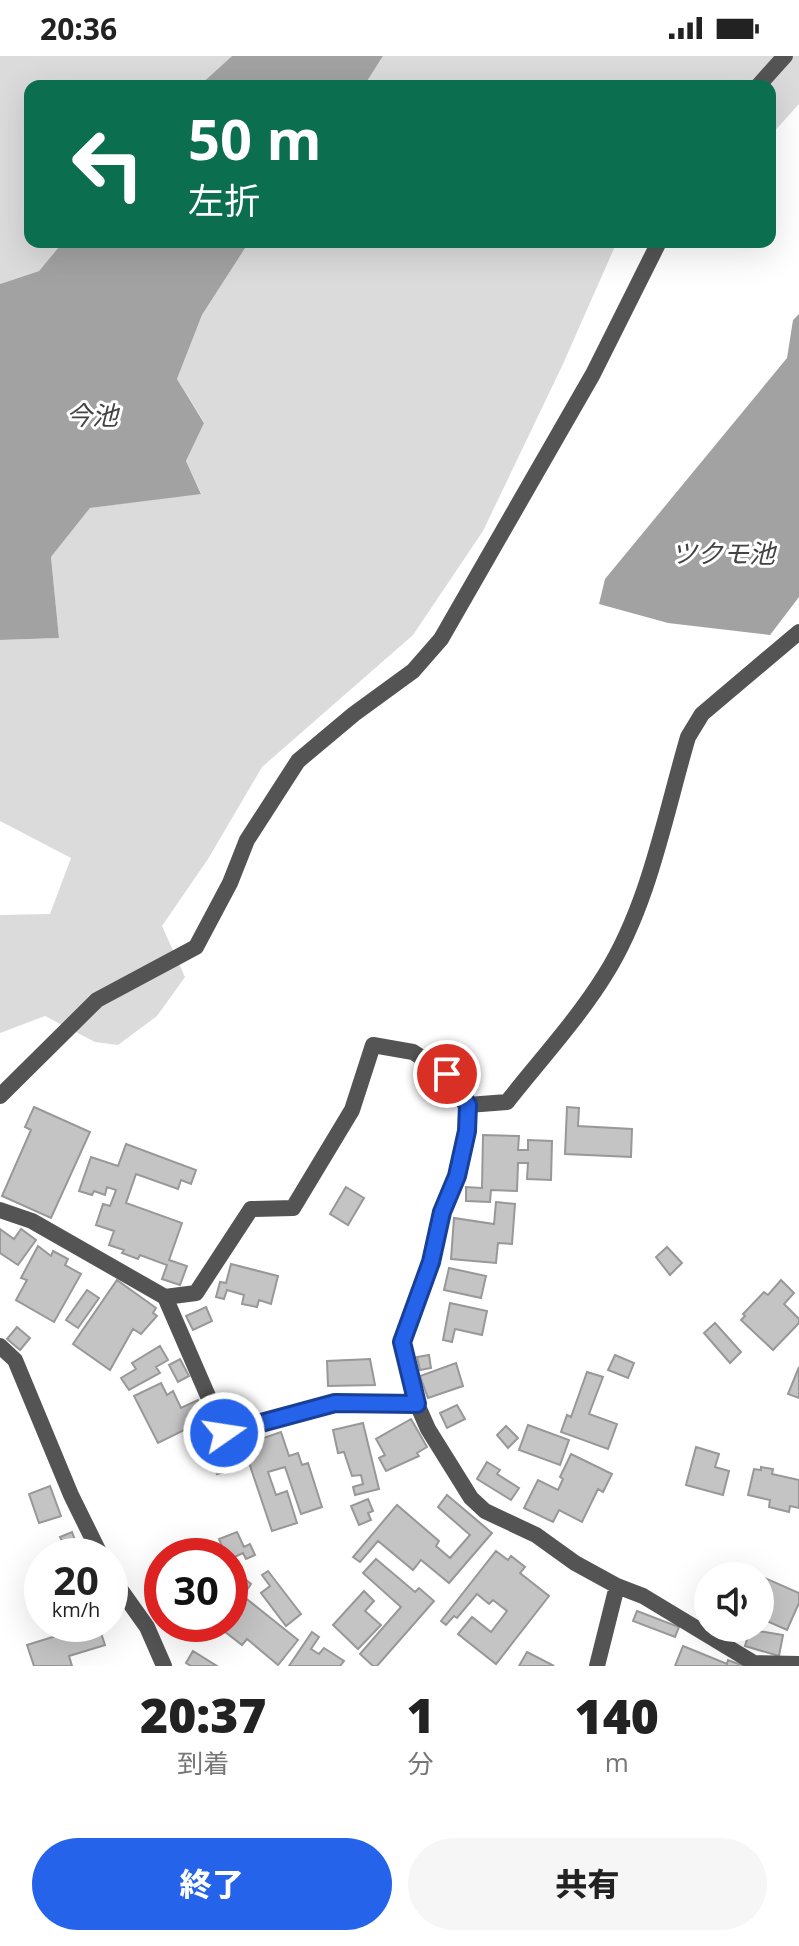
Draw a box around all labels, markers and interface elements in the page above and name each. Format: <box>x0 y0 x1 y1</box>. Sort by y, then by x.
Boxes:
text: 20:36 <box>40 8 117 49</box>
text: 50 m <box>188 100 322 176</box>
icon: left <box>56 112 160 216</box>
text: 左折 <box>188 176 260 225</box>
water label: 今池 <box>66 397 121 433</box>
water label: ツクモ池 <box>671 535 778 571</box>
pin <box>413 1040 481 1108</box>
icon: arrive <box>425 1052 469 1096</box>
position arrow <box>182 1391 266 1475</box>
speed limit sign: 30 <box>144 1538 248 1642</box>
text: 20 <box>53 1552 99 1607</box>
map controls <box>694 1562 774 1642</box>
button: sound <box>694 1562 774 1642</box>
text: km/h <box>52 1596 100 1623</box>
text: 20:37 <box>140 1682 266 1747</box>
text: 1 <box>406 1682 435 1747</box>
text: 140 <box>575 1683 659 1748</box>
text: m <box>605 1744 629 1780</box>
text: 到着 <box>177 1745 229 1781</box>
text: 分 <box>407 1745 434 1781</box>
button: 終了 <box>32 1838 392 1930</box>
button: 共有 <box>408 1838 767 1930</box>

